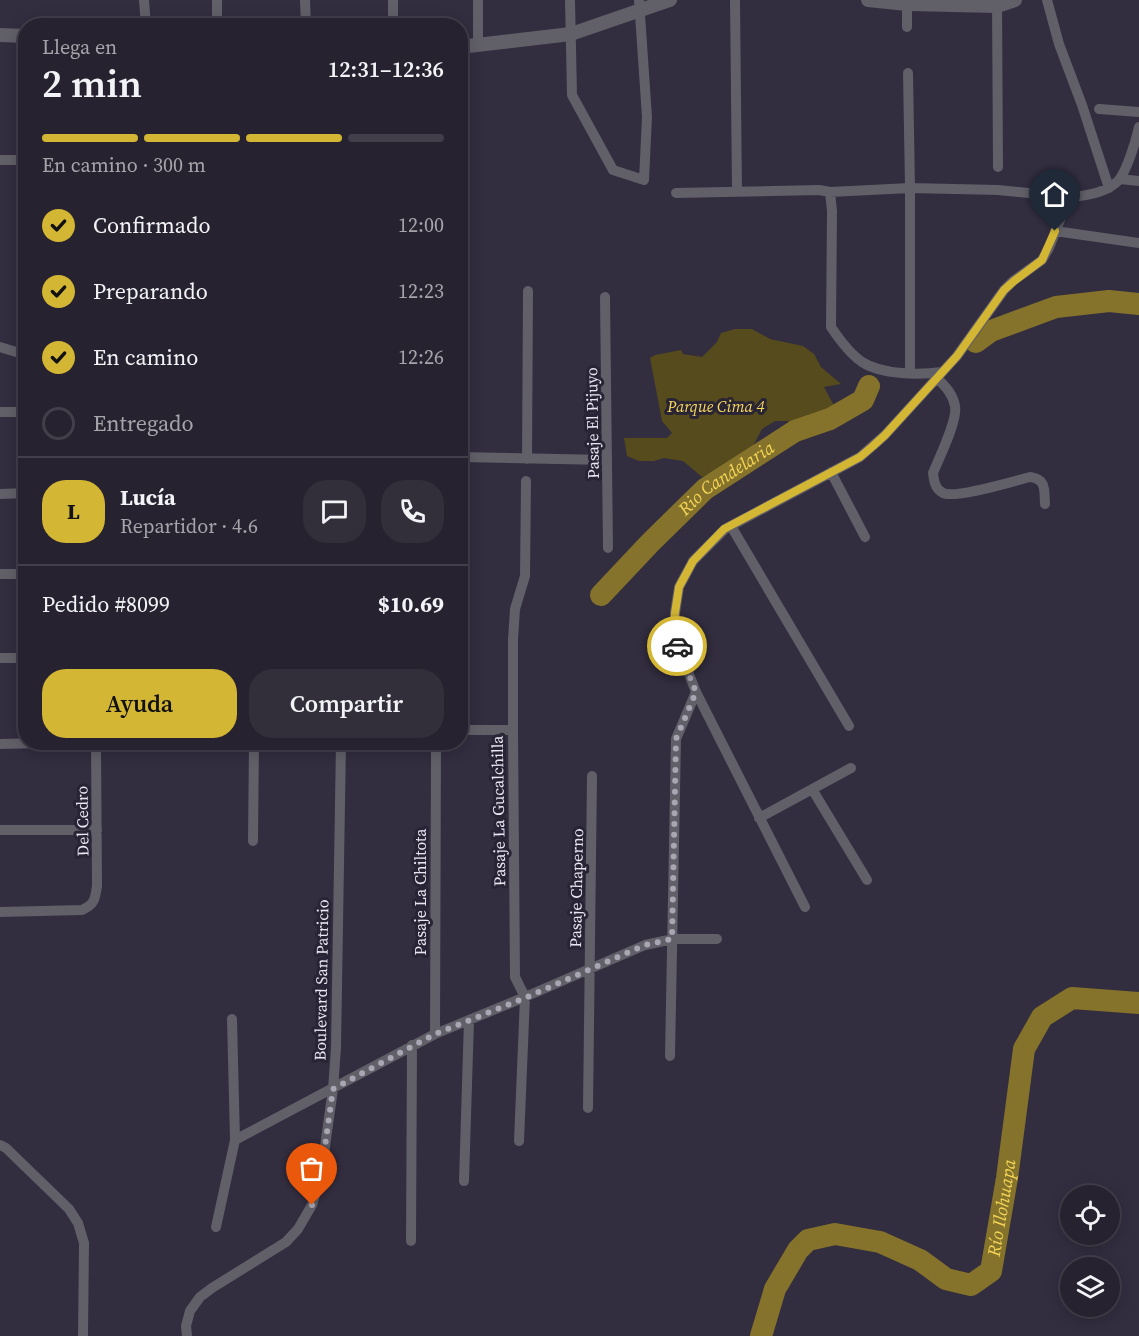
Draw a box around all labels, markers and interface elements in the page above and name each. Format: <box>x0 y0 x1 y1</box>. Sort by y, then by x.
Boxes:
text: Llega en <box>42 33 117 61</box>
text: 12:31–12:36 <box>328 54 444 84</box>
text: 2 min <box>42 57 142 110</box>
text: En camino · 300 m <box>42 151 206 179</box>
pin <box>1029 169 1080 231</box>
icon: home <box>1038 178 1071 211</box>
icon: check <box>42 209 75 242</box>
text: Confirmado <box>93 210 211 240</box>
text: 12:00 <box>398 211 444 239</box>
icon: check <box>42 275 75 308</box>
text: Preparando <box>93 276 208 306</box>
text: 12:23 <box>398 277 444 305</box>
icon: check <box>42 341 75 374</box>
text: En camino <box>93 342 198 372</box>
text: 12:26 <box>398 343 444 371</box>
street label: Pasaje El Pijuyo <box>580 367 604 479</box>
park label: Parque Cima 4 <box>666 395 765 417</box>
text: Entregado <box>93 408 194 438</box>
water label: Rio Candelaria <box>671 434 779 522</box>
button: chat <box>303 480 366 543</box>
button: phone <box>381 480 444 543</box>
text: Lucía <box>120 482 176 512</box>
text: L <box>67 496 80 526</box>
text: Repartidor · 4.6 <box>120 512 258 540</box>
text: Pedido #8099 <box>42 589 170 619</box>
text: $10.69 <box>378 589 444 619</box>
courier <box>647 616 707 676</box>
icon: car <box>661 630 694 663</box>
button: Ayuda <box>42 669 237 738</box>
button: Compartir <box>249 669 444 738</box>
street label: Pasaje La Gucalchilla <box>486 735 510 887</box>
street label: Del Cedro <box>70 785 94 856</box>
street label: Pasaje La Chiltota <box>409 828 431 955</box>
street label: Pasaje Chaperno <box>564 828 588 948</box>
street label: Boulevard San Patricio <box>309 899 333 1061</box>
pin <box>286 1143 337 1205</box>
icon: bag <box>295 1152 328 1185</box>
water label: Río Ilohuapa <box>981 1157 1021 1259</box>
map controls <box>1060 1185 1120 1317</box>
button: locate <box>1060 1185 1120 1245</box>
button: layers <box>1060 1257 1120 1317</box>

